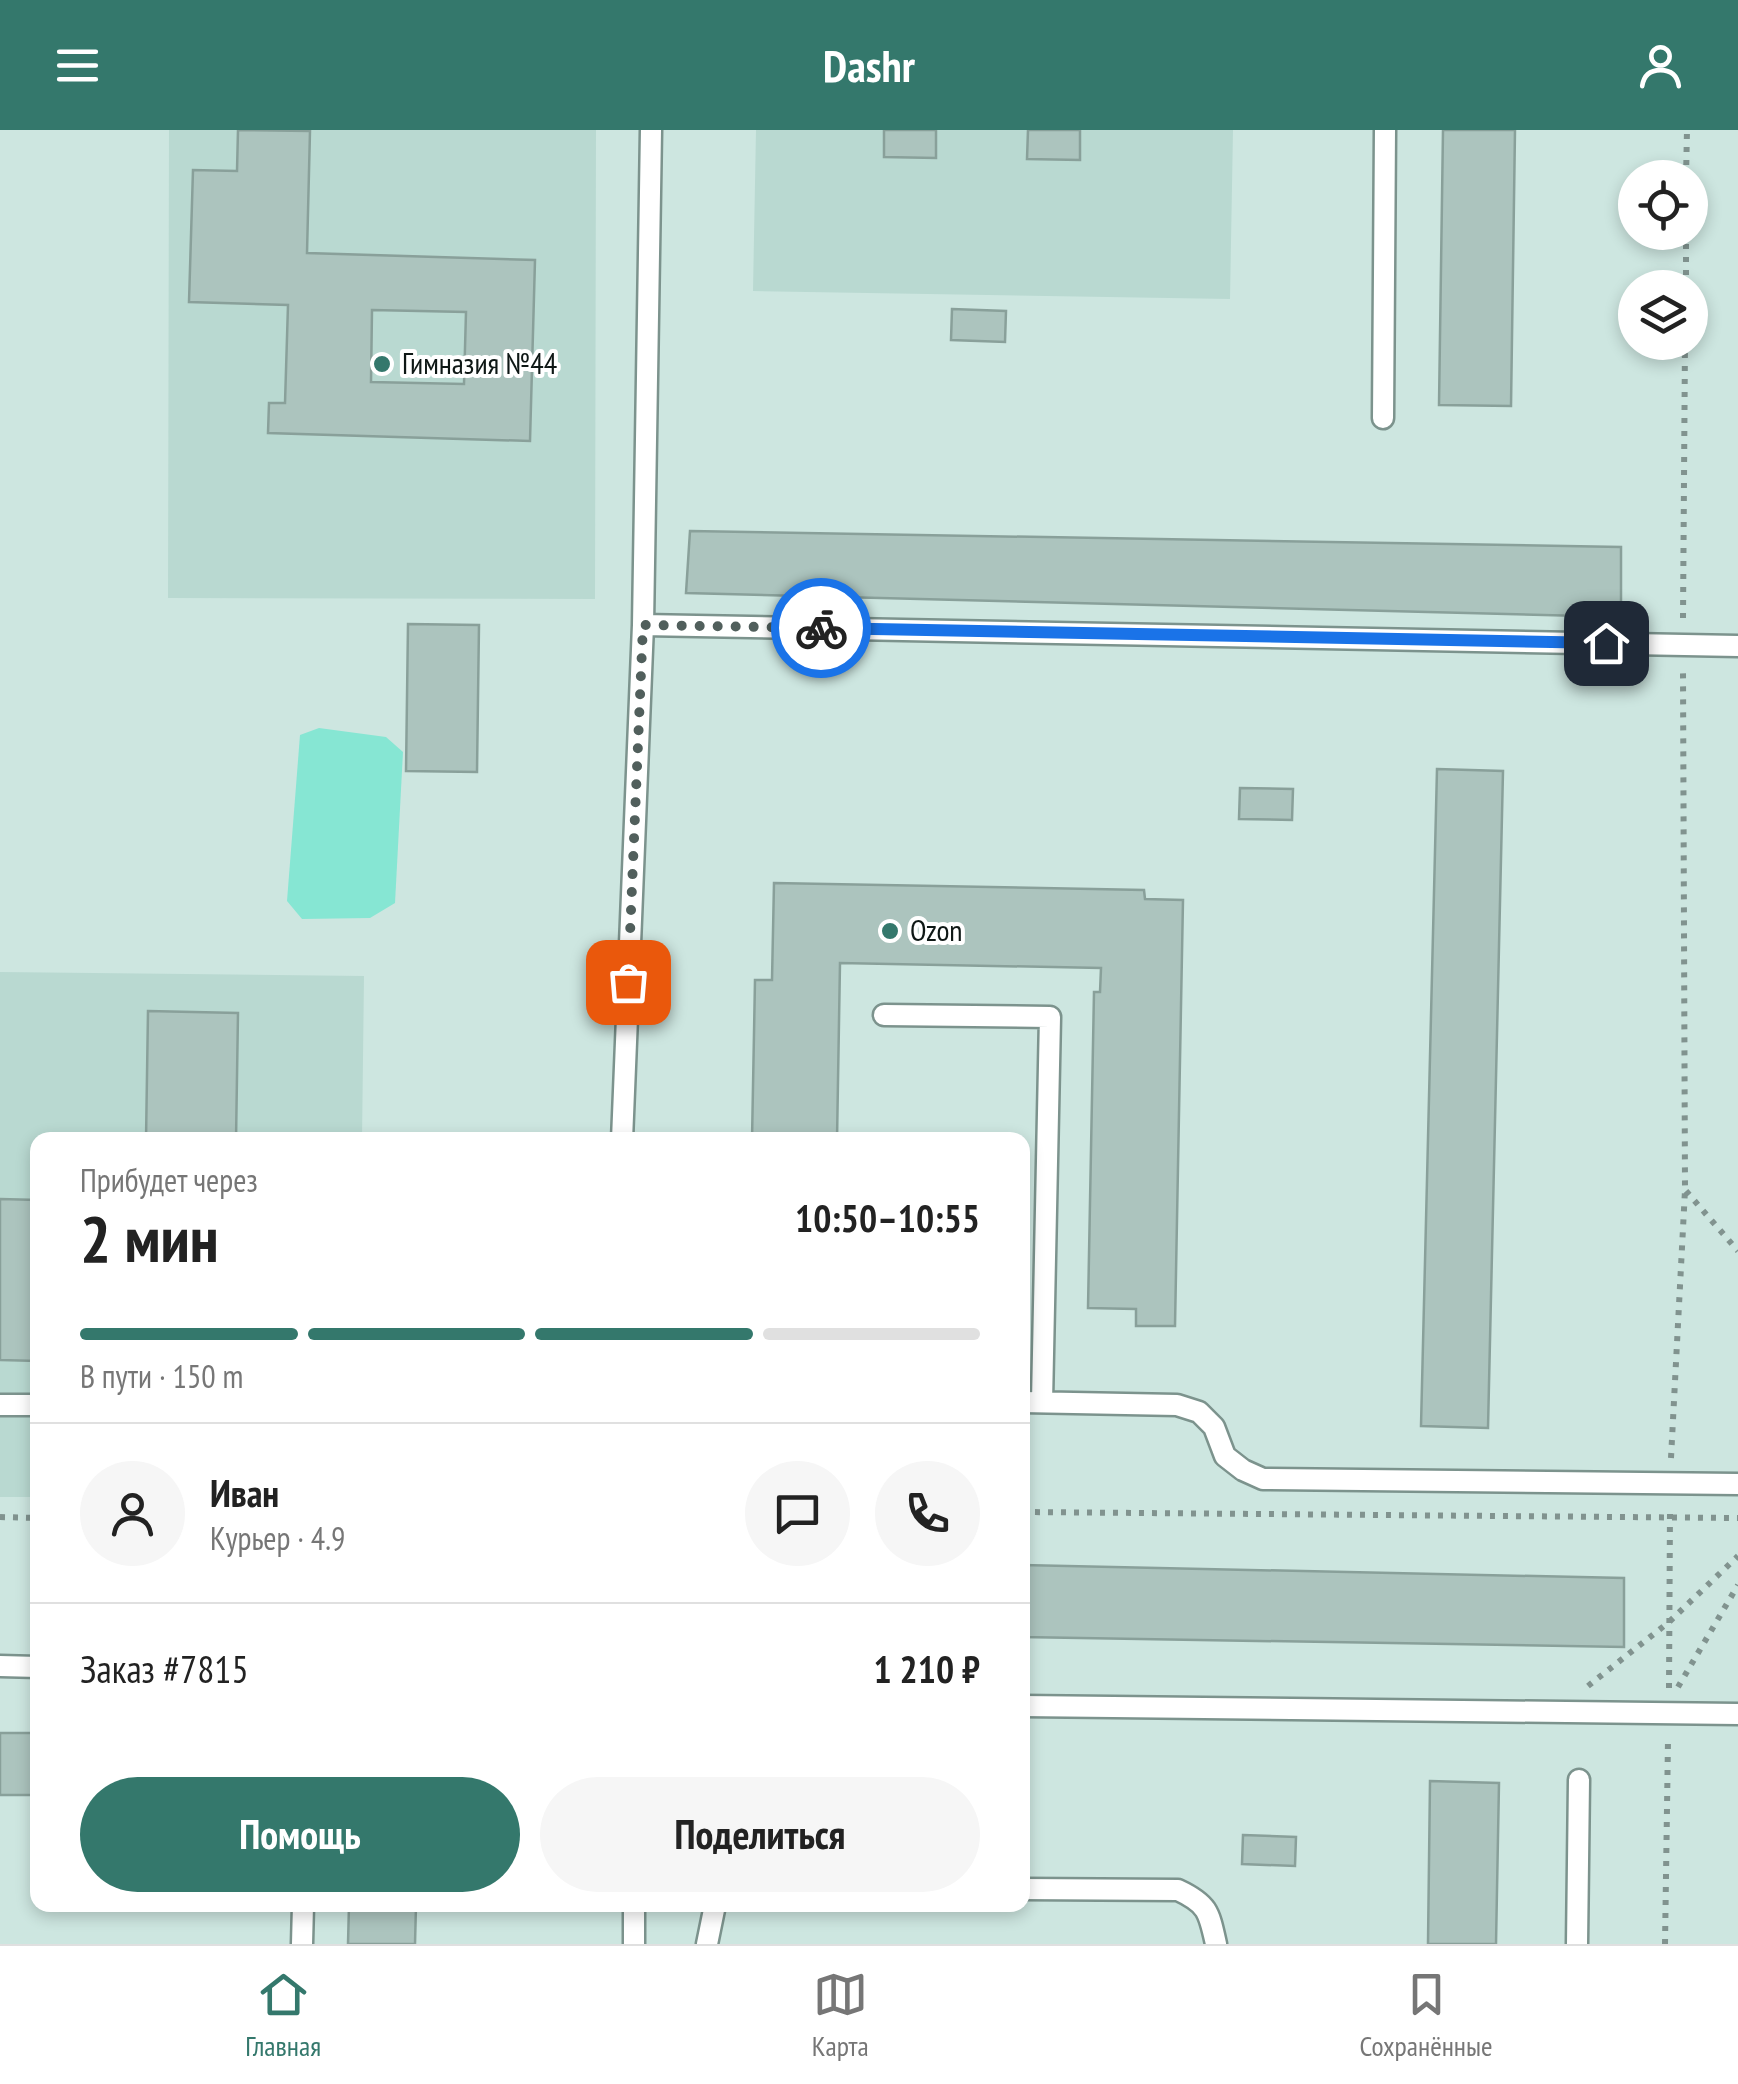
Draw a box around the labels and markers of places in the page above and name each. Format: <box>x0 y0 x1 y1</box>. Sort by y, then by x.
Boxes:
place label: Гимназия №44 <box>402 343 557 382</box>
marker: Гимназия №44 <box>371 353 393 375</box>
pin <box>1564 601 1649 686</box>
place label: Ozon <box>910 910 963 949</box>
marker: Ozon <box>879 920 901 942</box>
pin <box>586 940 671 1025</box>

